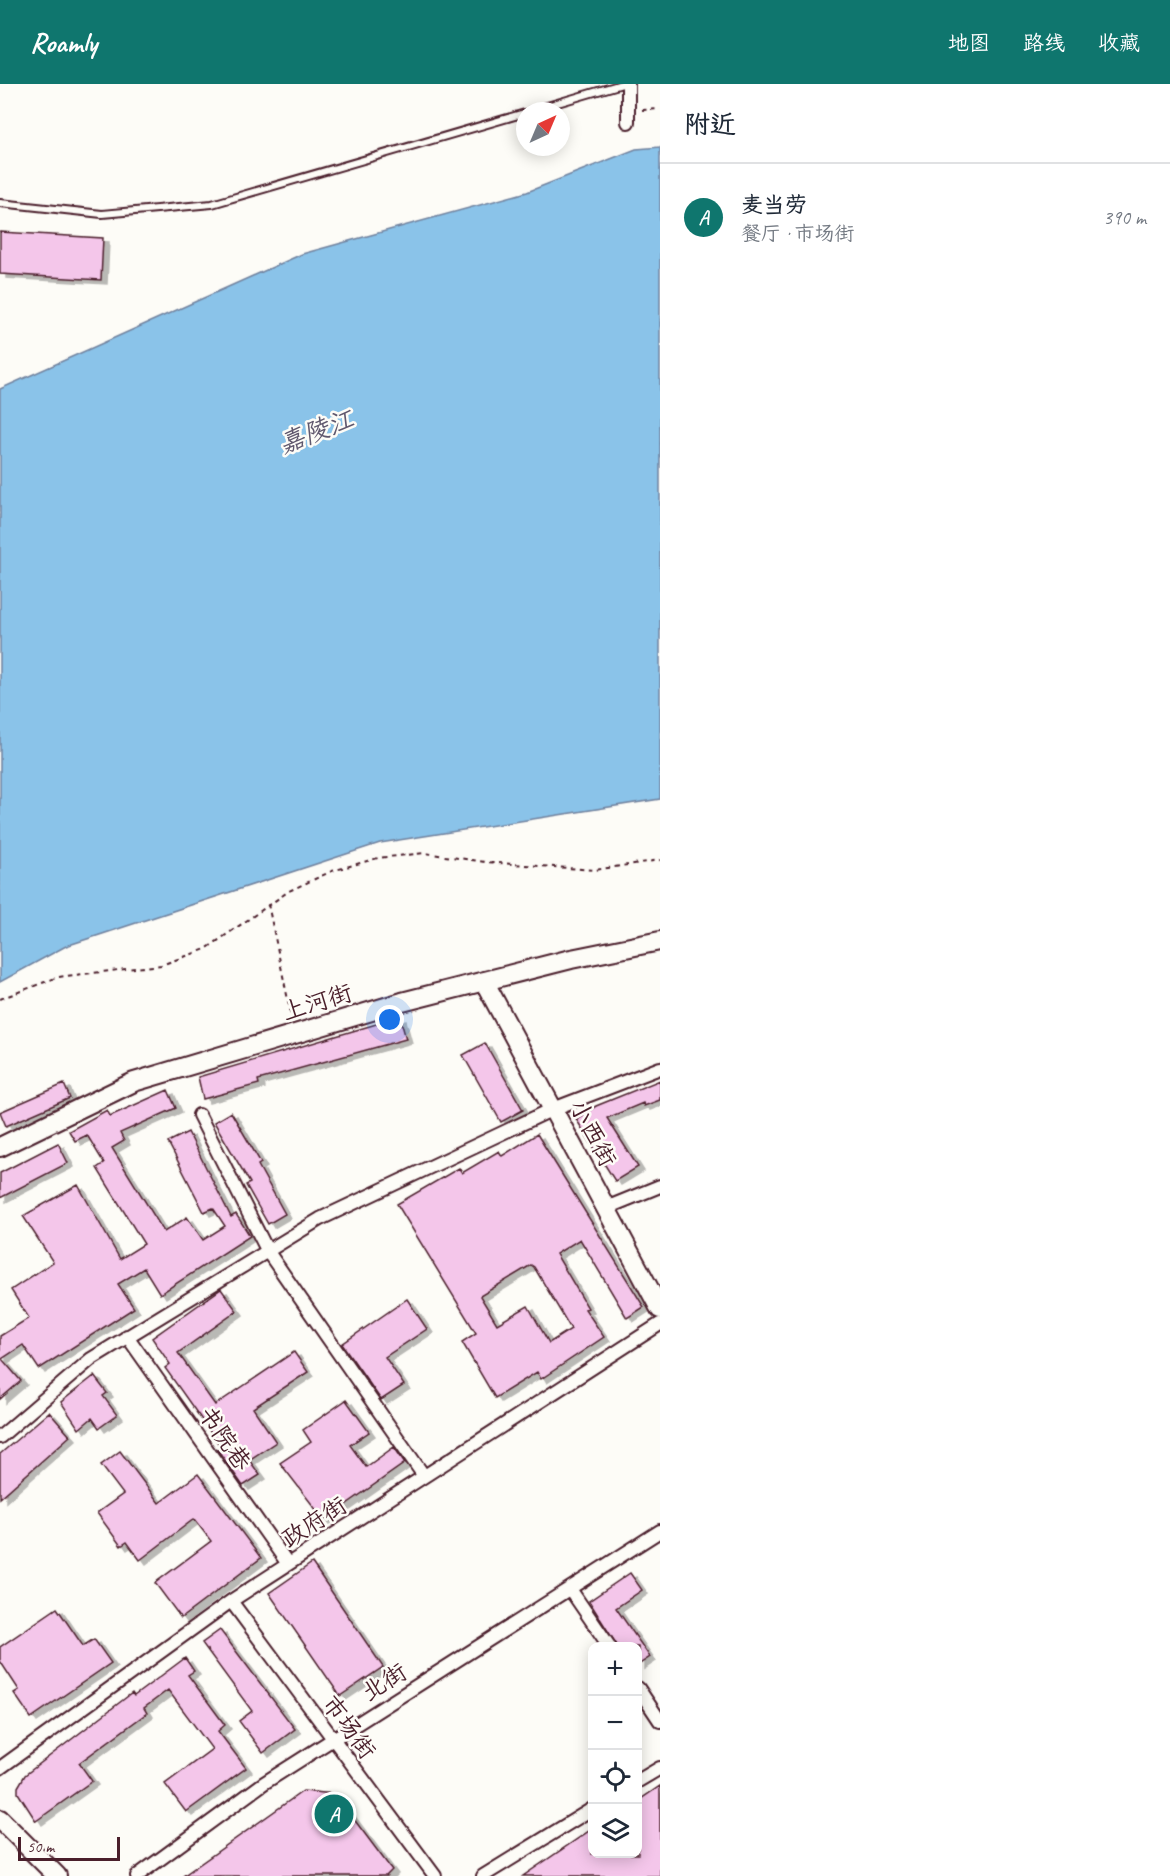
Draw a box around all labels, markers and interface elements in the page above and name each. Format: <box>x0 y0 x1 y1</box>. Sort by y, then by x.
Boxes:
text: Roamly <box>30 25 97 60</box>
text: 地图 <box>948 30 990 56</box>
text: 路线 <box>1023 30 1065 56</box>
text: 收藏 <box>1098 30 1140 56</box>
north arrow <box>516 102 570 156</box>
text: 附近 <box>684 108 736 141</box>
text: 麦当劳 <box>741 191 807 219</box>
text: A <box>698 205 709 230</box>
text: 390 m <box>1103 205 1146 230</box>
text: 餐厅 · 市场街 <box>741 221 854 246</box>
water label: 嘉陵江 <box>274 402 359 461</box>
street label: 上河街 <box>278 977 356 1027</box>
your location <box>375 1005 404 1034</box>
street label: 小西街 <box>563 1094 623 1172</box>
street label: 书院巷 <box>192 1400 258 1476</box>
street label: 政府街 <box>276 1490 352 1554</box>
map controls <box>588 1642 642 1858</box>
button: + <box>588 1642 642 1696</box>
street label: 北街 <box>356 1657 412 1707</box>
street label: 市场街 <box>315 1689 383 1765</box>
button: − <box>588 1696 642 1750</box>
button: locate <box>588 1750 642 1804</box>
pin: A <box>314 1792 354 1836</box>
button: layers <box>588 1804 642 1858</box>
scale bar <box>18 1834 120 1862</box>
text: 50 m <box>27 1837 54 1857</box>

